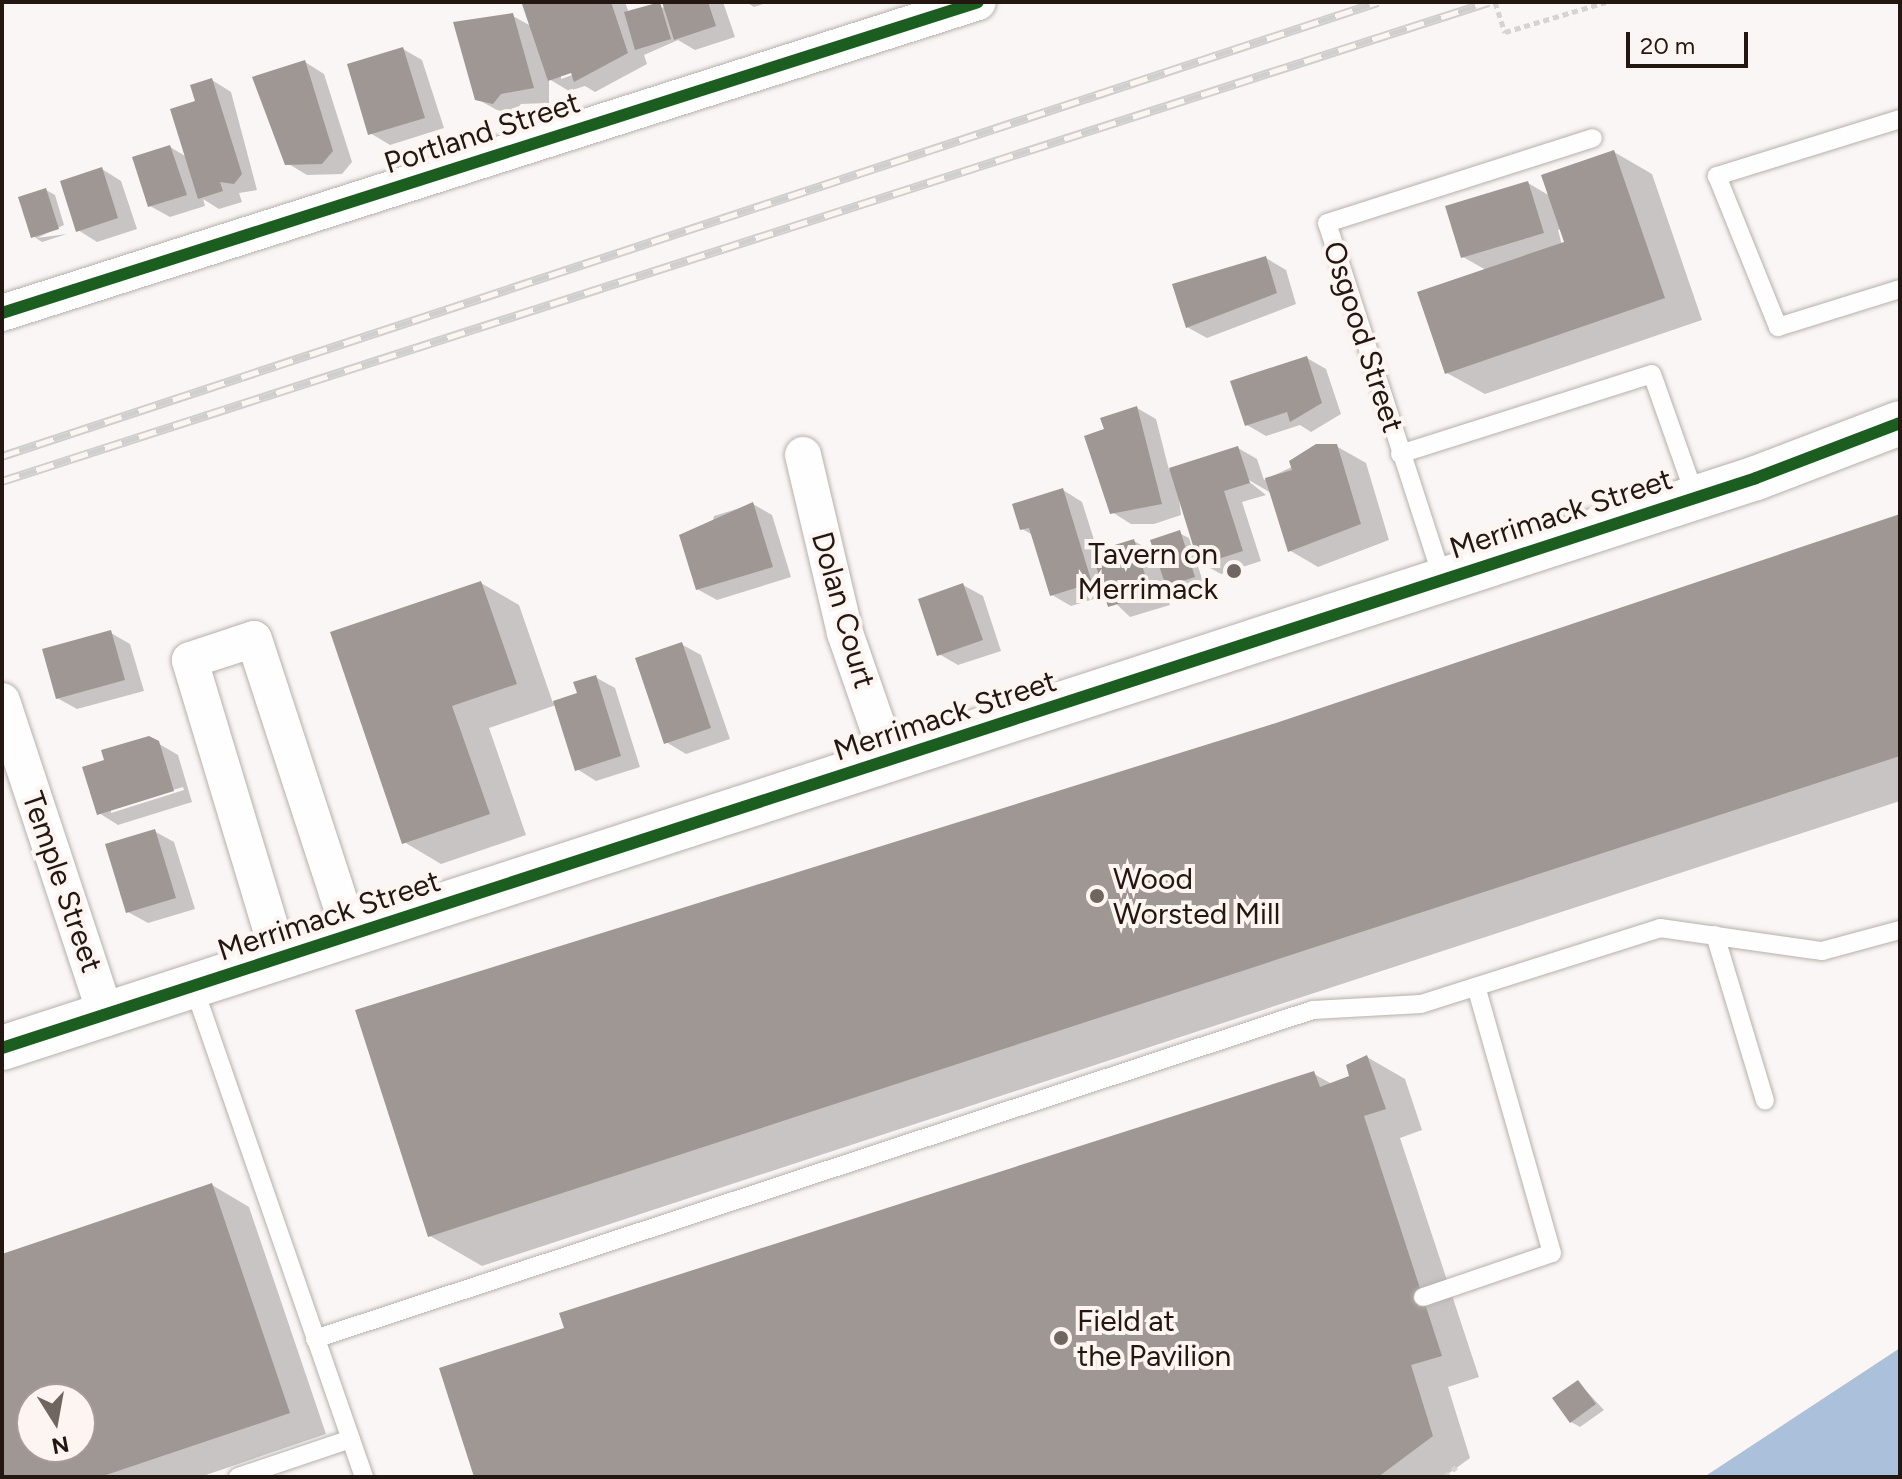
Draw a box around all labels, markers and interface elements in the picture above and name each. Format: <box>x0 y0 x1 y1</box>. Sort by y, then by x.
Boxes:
scale bar <box>1630 16 1752 66</box>
text: 20 m <box>1640 31 1695 60</box>
street label: Portland Street <box>380 84 584 182</box>
street label: Osgood Street <box>1315 237 1411 437</box>
street label: Merrimack Street <box>1445 461 1677 567</box>
street label: Dolan Court <box>803 527 883 693</box>
place label: Tavern on Merrimack <box>1077 536 1218 606</box>
marker: Tavern on Merrimack <box>1225 562 1243 580</box>
street label: Merrimack Street <box>829 663 1061 769</box>
street label: Temple Street <box>14 787 110 977</box>
place label: Wood Worsted Mill <box>1113 861 1280 932</box>
street label: Merrimack Street <box>213 863 445 969</box>
marker: Wood Worsted Mill <box>1088 887 1106 905</box>
place label: Field at the Pavilion <box>1077 1303 1231 1374</box>
marker: Field at the Pavilion <box>1052 1329 1070 1347</box>
north arrow <box>16 1383 96 1463</box>
text: N <box>49 1430 71 1460</box>

